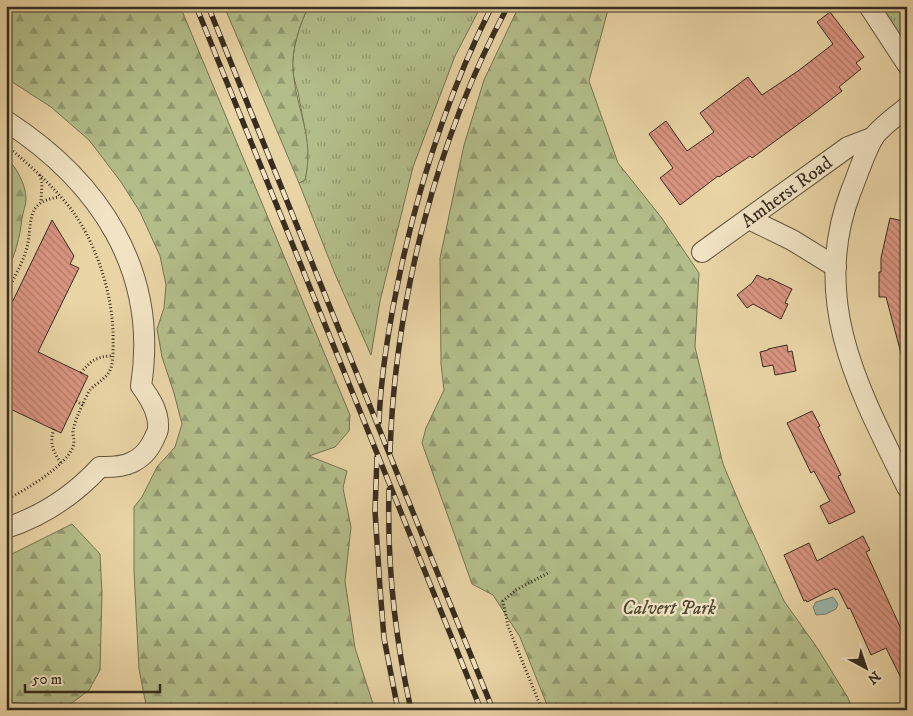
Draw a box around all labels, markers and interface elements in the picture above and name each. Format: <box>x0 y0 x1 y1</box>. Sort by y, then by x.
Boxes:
street label: Amherst Road <box>737 151 837 233</box>
park label: Calvert Park <box>622 597 716 620</box>
north arrow <box>840 644 890 694</box>
scale bar <box>25 661 160 693</box>
text: N <box>863 667 884 688</box>
text: 50 m <box>32 670 62 689</box>

